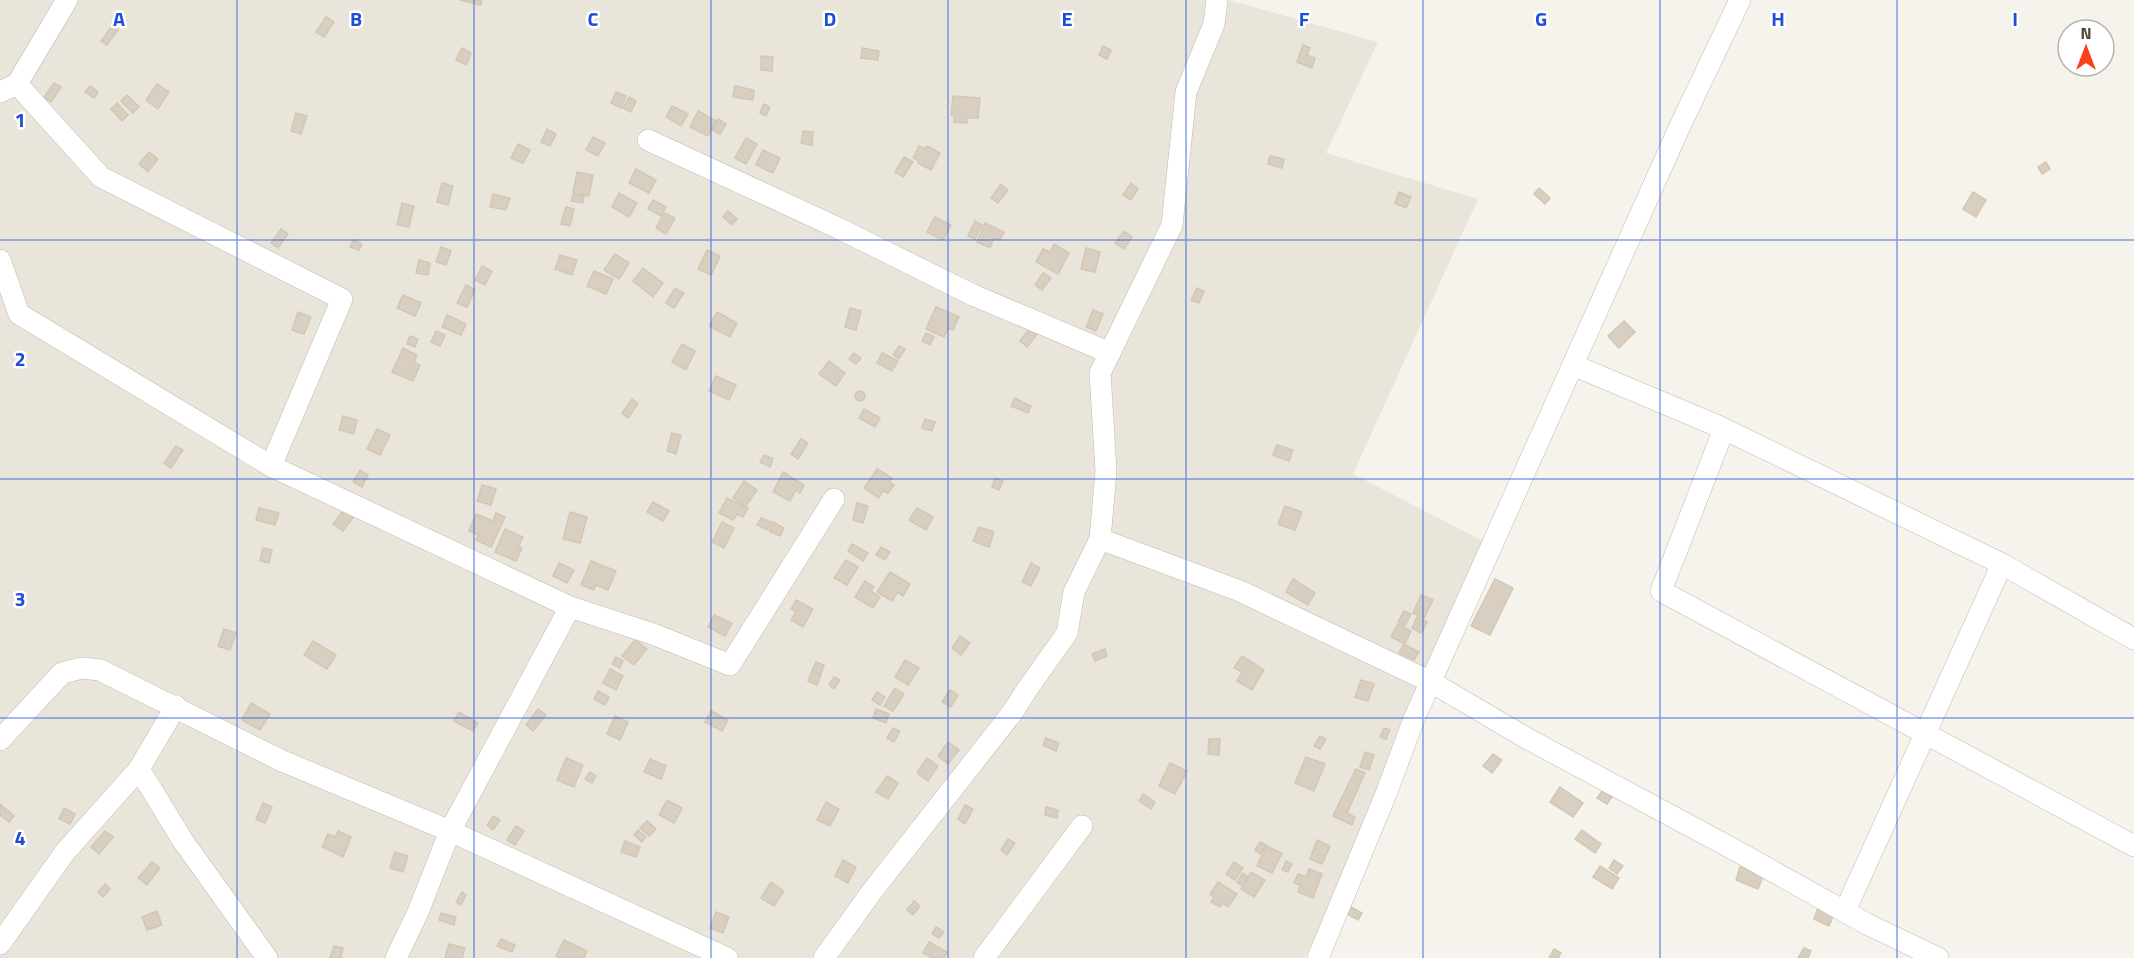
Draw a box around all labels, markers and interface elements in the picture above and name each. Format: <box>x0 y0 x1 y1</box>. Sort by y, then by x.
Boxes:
text: A <box>113 3 125 34</box>
text: B <box>350 3 362 34</box>
text: C <box>588 3 599 34</box>
text: D <box>824 3 836 34</box>
text: E <box>1061 3 1073 34</box>
text: F <box>1299 3 1310 34</box>
text: G <box>1535 3 1547 34</box>
text: H <box>1771 3 1785 34</box>
text: I <box>2012 3 2018 34</box>
north arrow <box>2056 18 2116 78</box>
text: N <box>2080 21 2092 45</box>
text: 1 <box>14 104 26 135</box>
text: 2 <box>14 343 26 374</box>
text: 3 <box>14 583 26 614</box>
text: 4 <box>14 822 26 853</box>

